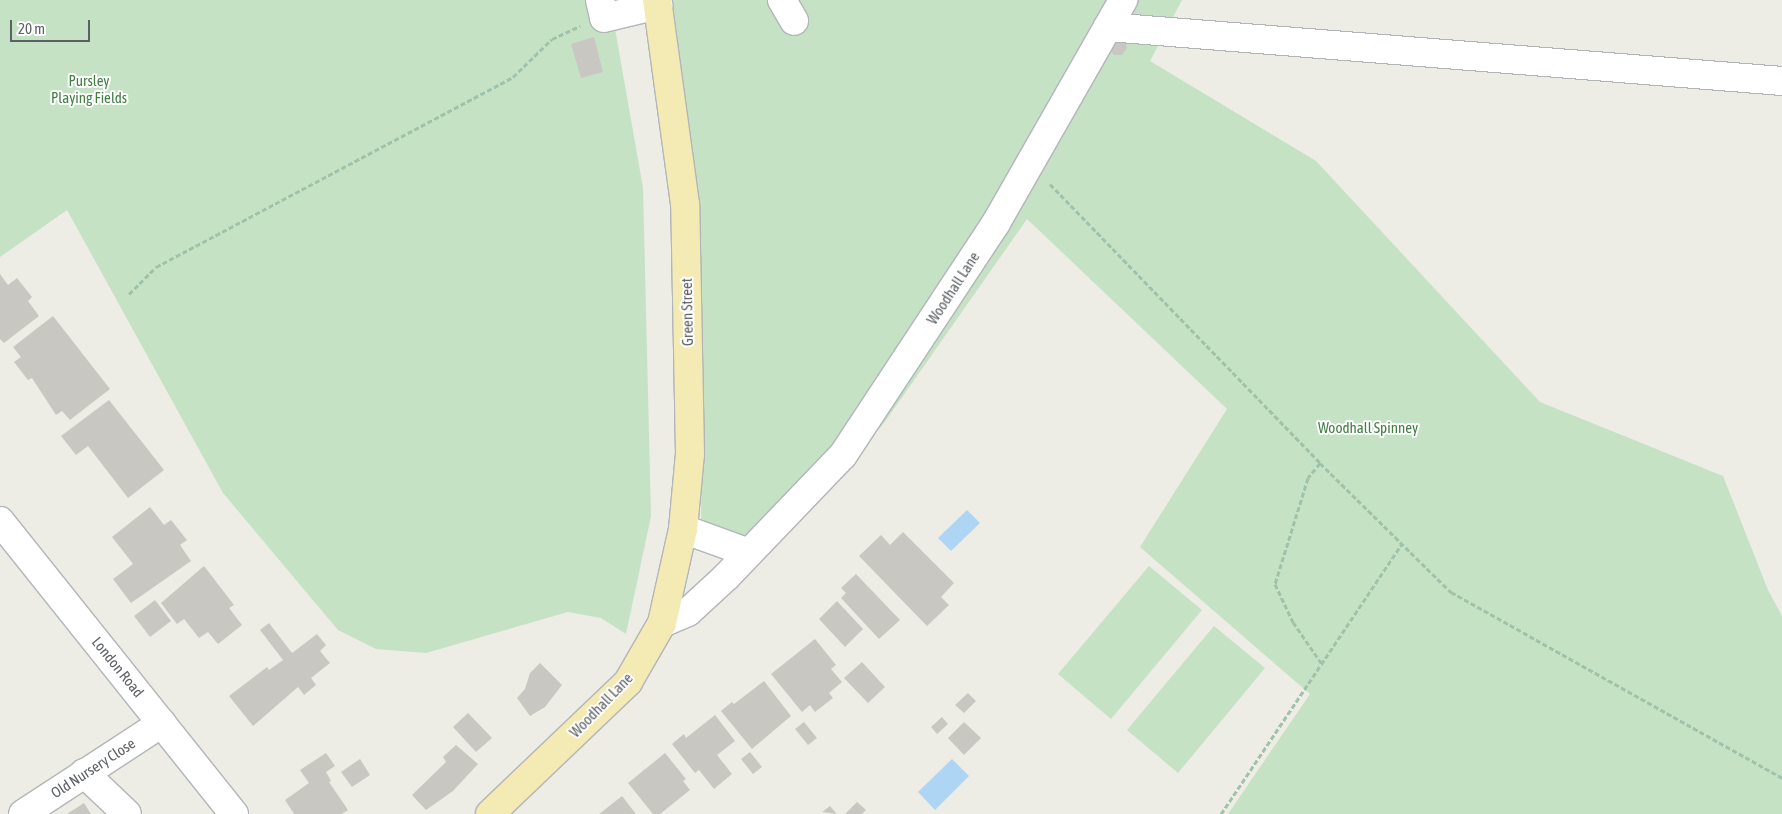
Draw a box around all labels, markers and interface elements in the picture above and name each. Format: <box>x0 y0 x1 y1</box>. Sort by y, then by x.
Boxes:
scale bar <box>12 10 92 42</box>
text: 20 m <box>18 20 45 37</box>
park label: Pursley Playing Fields <box>51 71 127 106</box>
street label: Woodhall Lane <box>923 248 983 328</box>
street label: Green Street <box>677 278 697 346</box>
park label: Woodhall Spinney <box>1318 419 1418 437</box>
street label: London Road <box>88 633 148 701</box>
street label: Woodhall Lane <box>566 669 636 741</box>
street label: Old Nursery Close <box>48 734 138 802</box>

